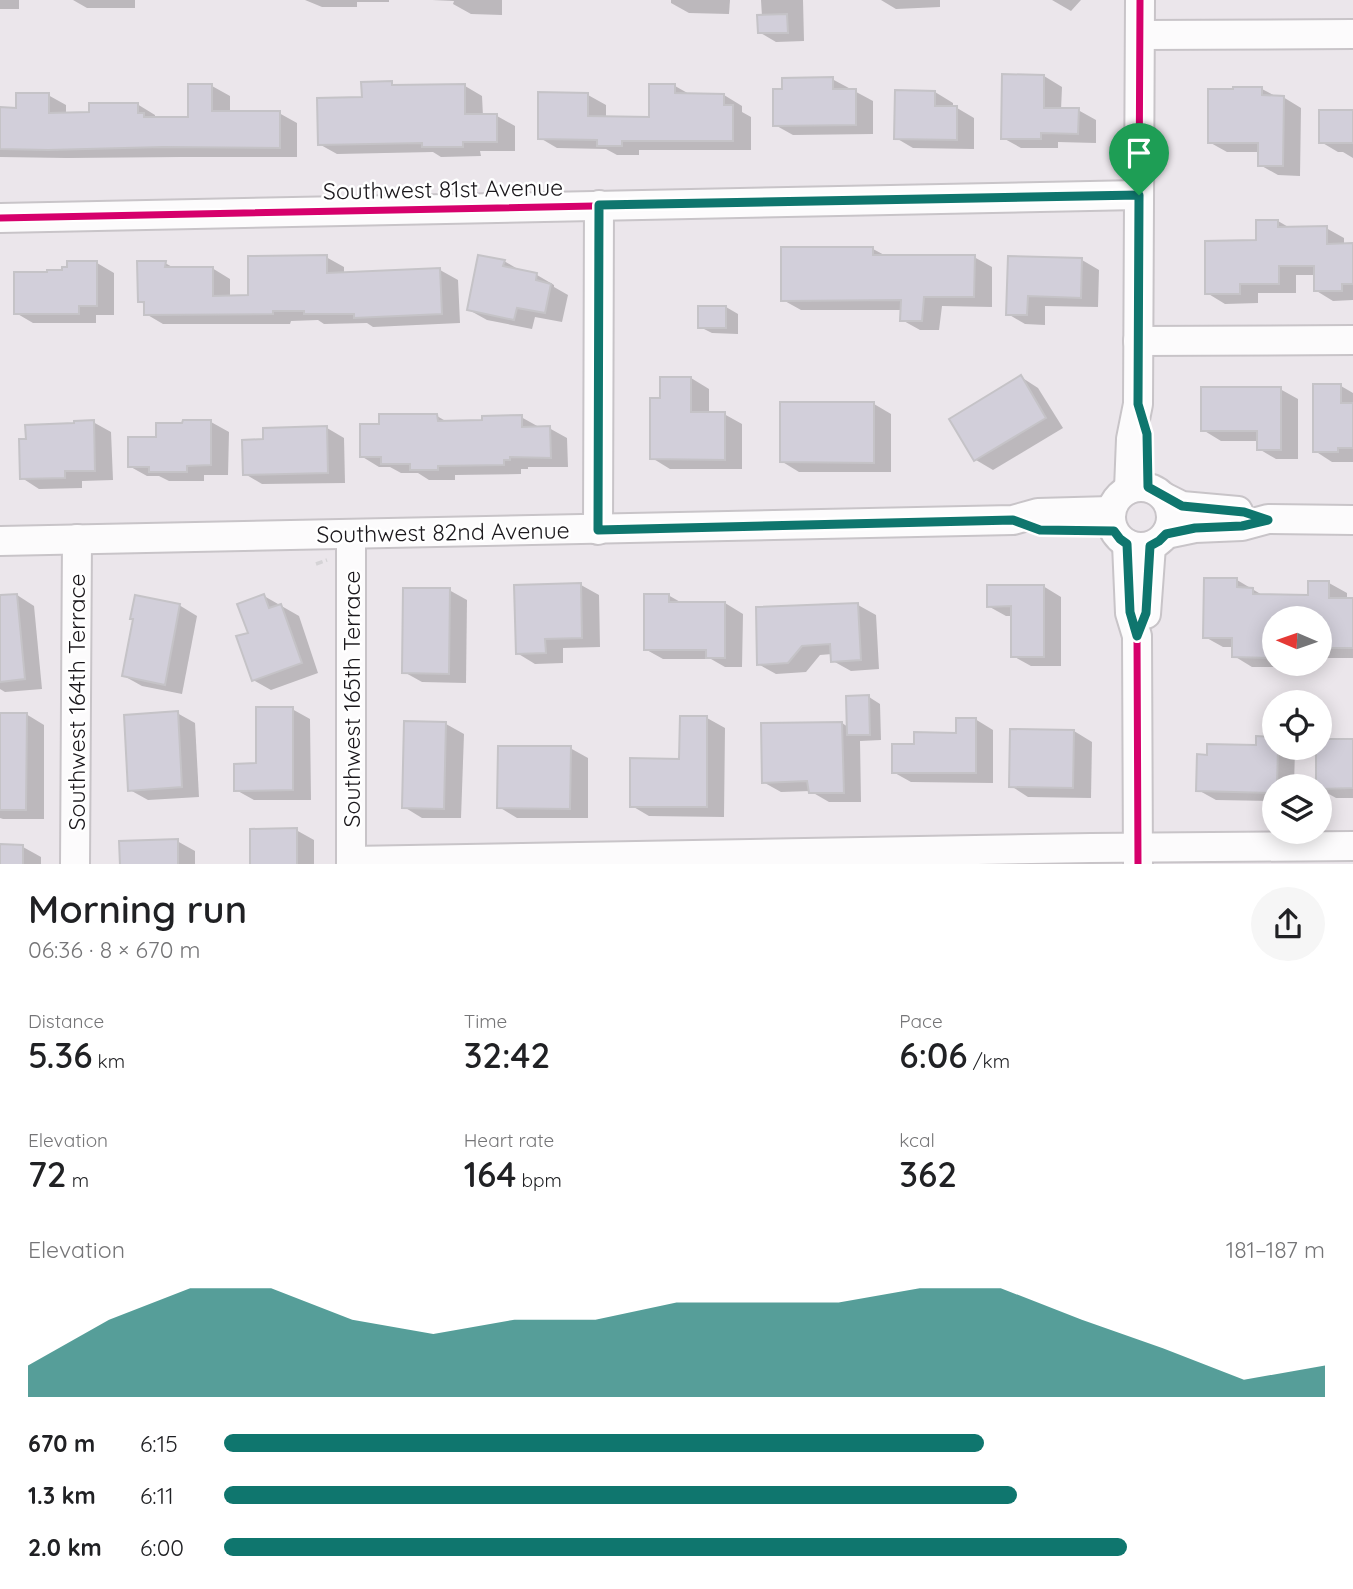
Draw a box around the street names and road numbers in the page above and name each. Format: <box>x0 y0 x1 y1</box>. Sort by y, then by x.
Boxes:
street label: Southwest 81st Avenue <box>323 172 563 206</box>
street label: Southwest 82nd Avenue <box>316 515 570 549</box>
street label: Southwest 165th Terrace <box>337 571 366 827</box>
street label: Southwest 164th Terrace <box>62 574 91 830</box>

